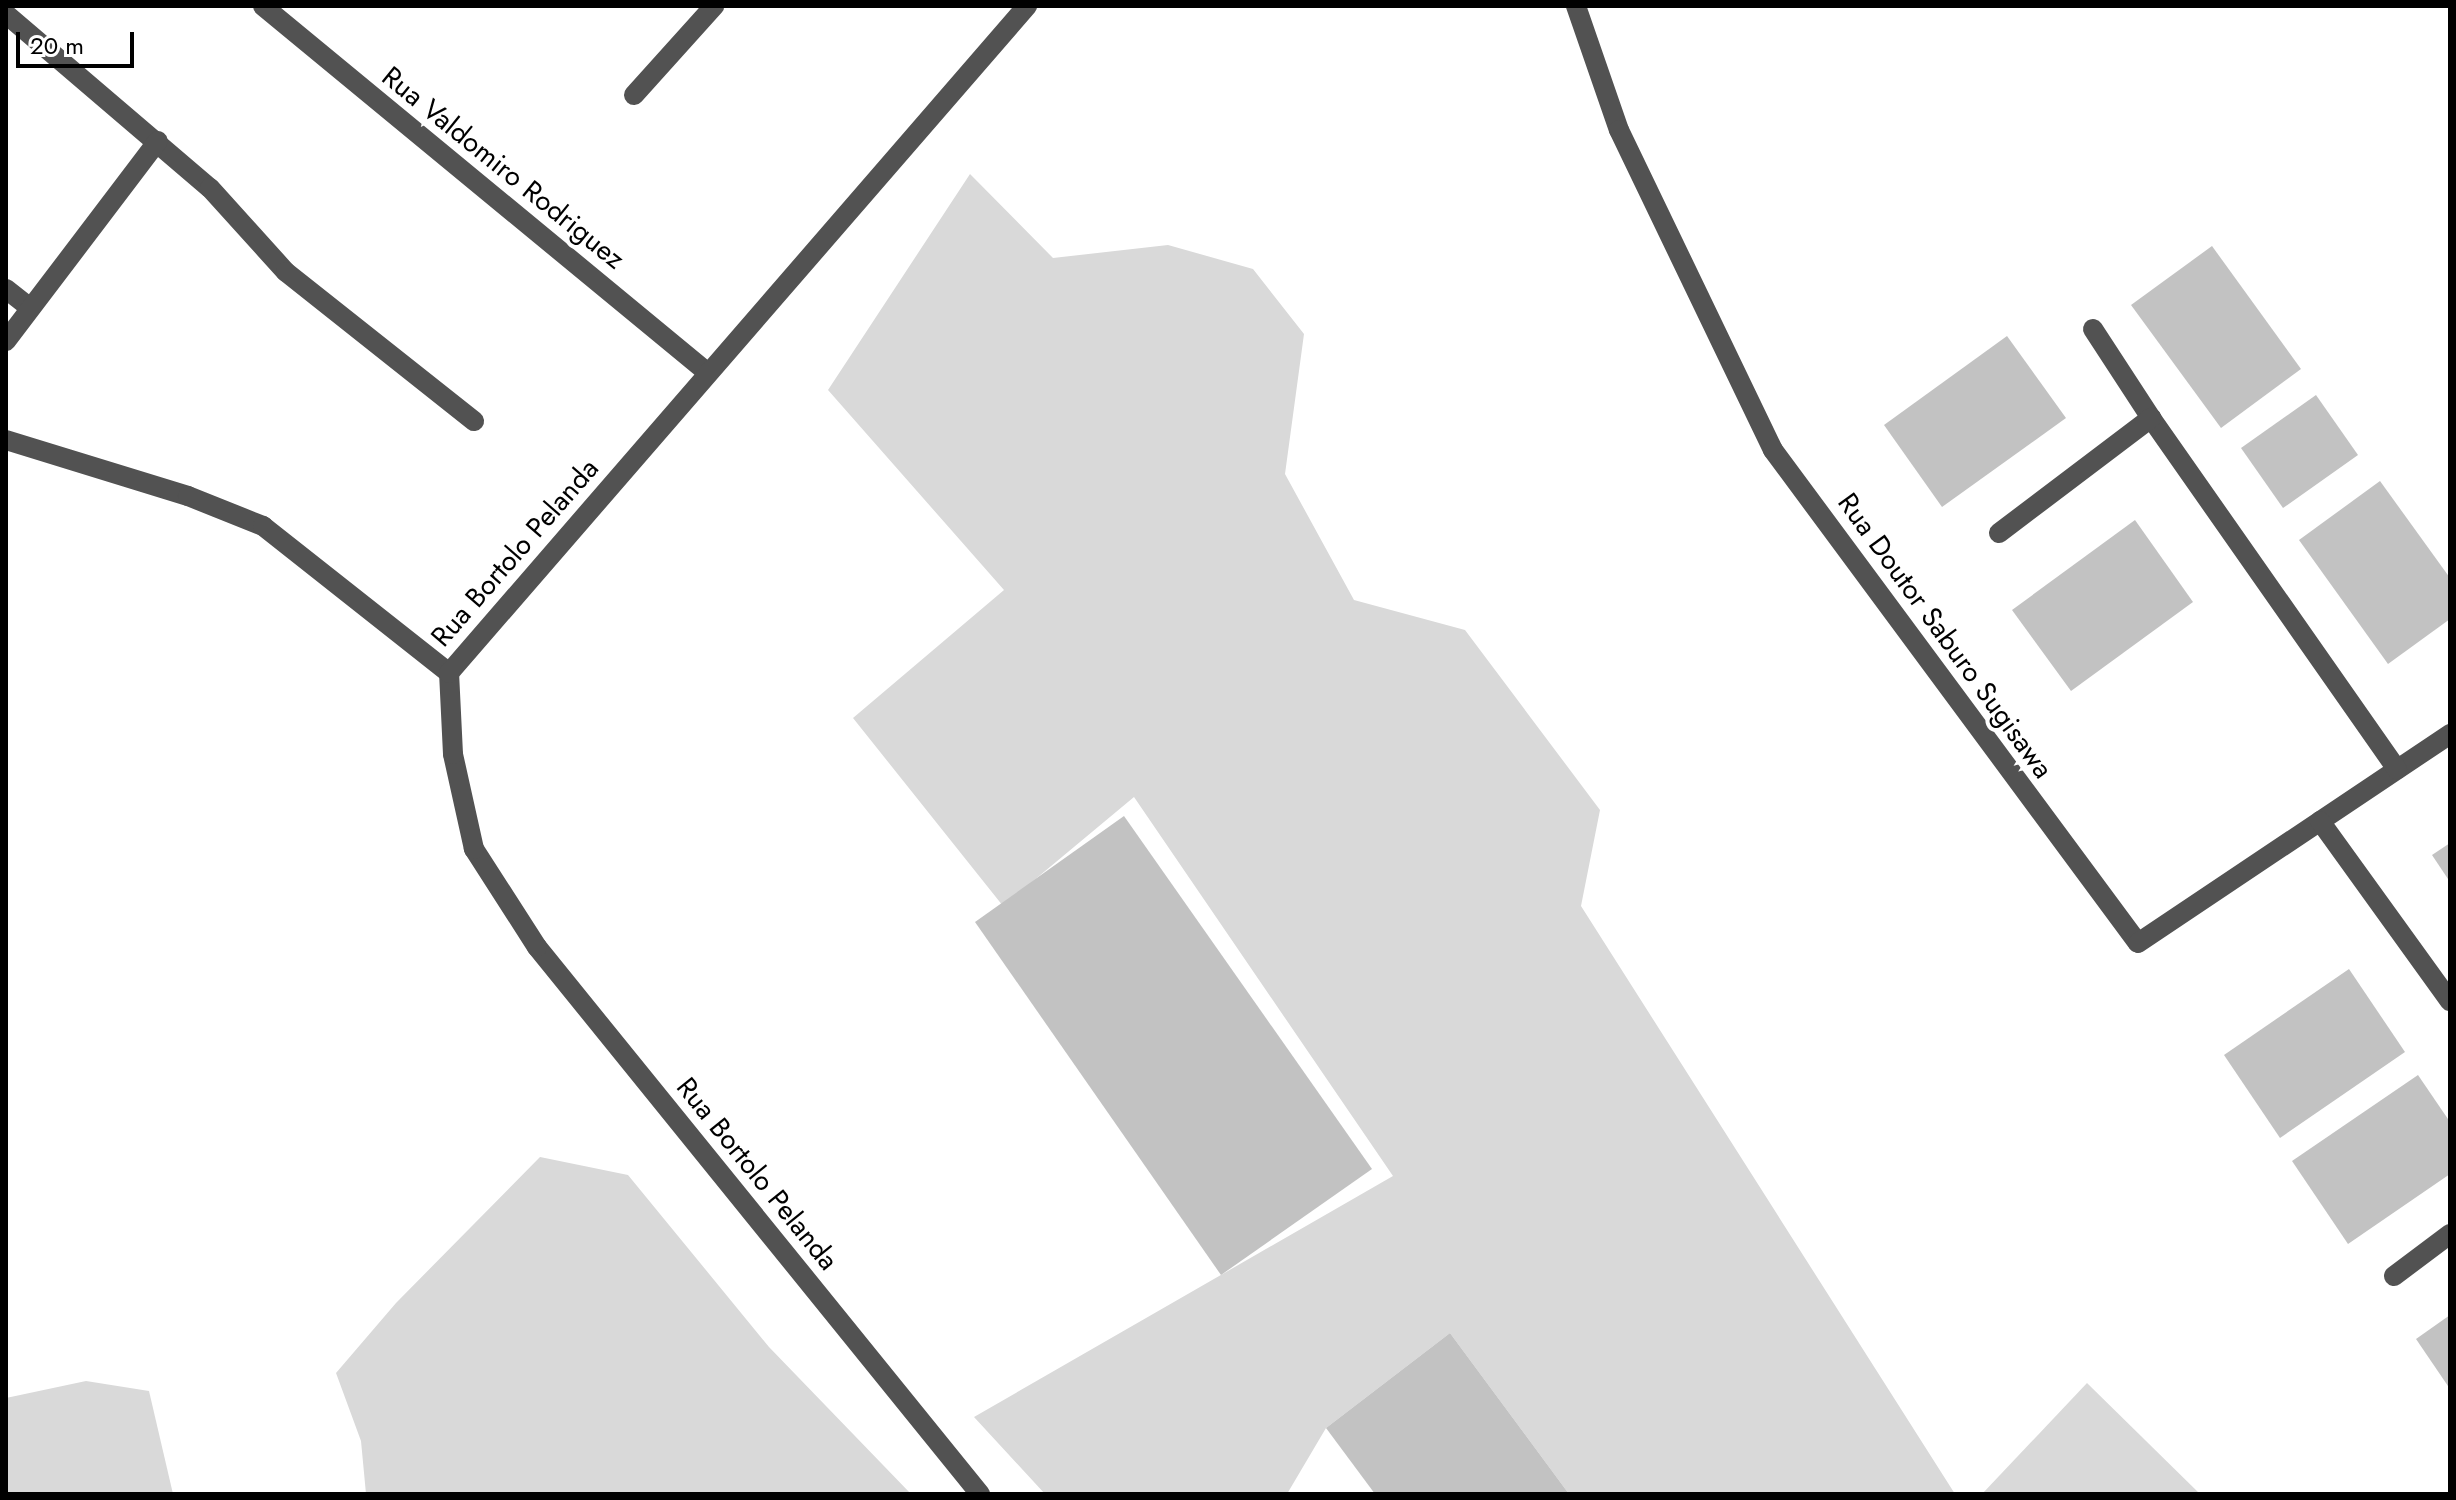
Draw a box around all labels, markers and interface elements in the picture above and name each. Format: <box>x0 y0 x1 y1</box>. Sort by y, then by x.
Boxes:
scale bar <box>20 16 138 66</box>
text: 20 m <box>30 28 84 63</box>
street label: Rua Valdomiro Rodriguez <box>375 60 631 276</box>
street label: Rua Bortolo Pelanda <box>424 452 606 654</box>
street label: Rua Doutor Saburo Sugisawa <box>1830 487 2060 785</box>
street label: Rua Bortolo Pelanda <box>669 1071 845 1277</box>

